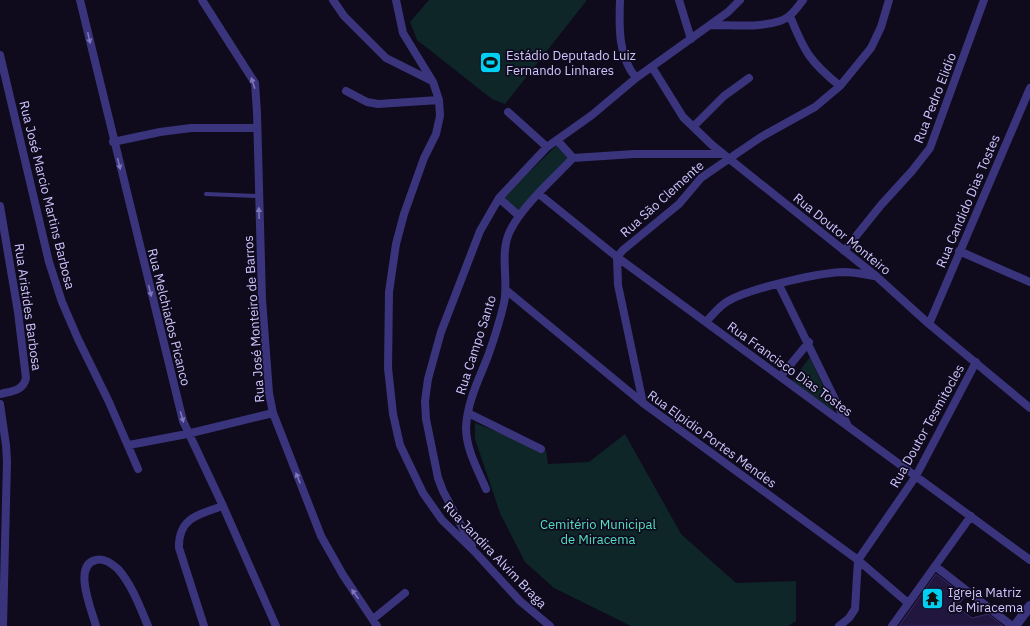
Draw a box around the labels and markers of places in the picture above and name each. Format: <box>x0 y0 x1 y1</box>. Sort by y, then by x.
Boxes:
place label: Estádio Deputado Luiz Fernando Linhares <box>506 47 636 79</box>
sports icon: Estádio Deputado Luiz Fernando Linhares <box>478 49 504 75</box>
place label: Igreja Matriz de Miracema <box>948 584 1023 616</box>
temple icon: Igreja Matriz de Miracema <box>919 586 945 612</box>

